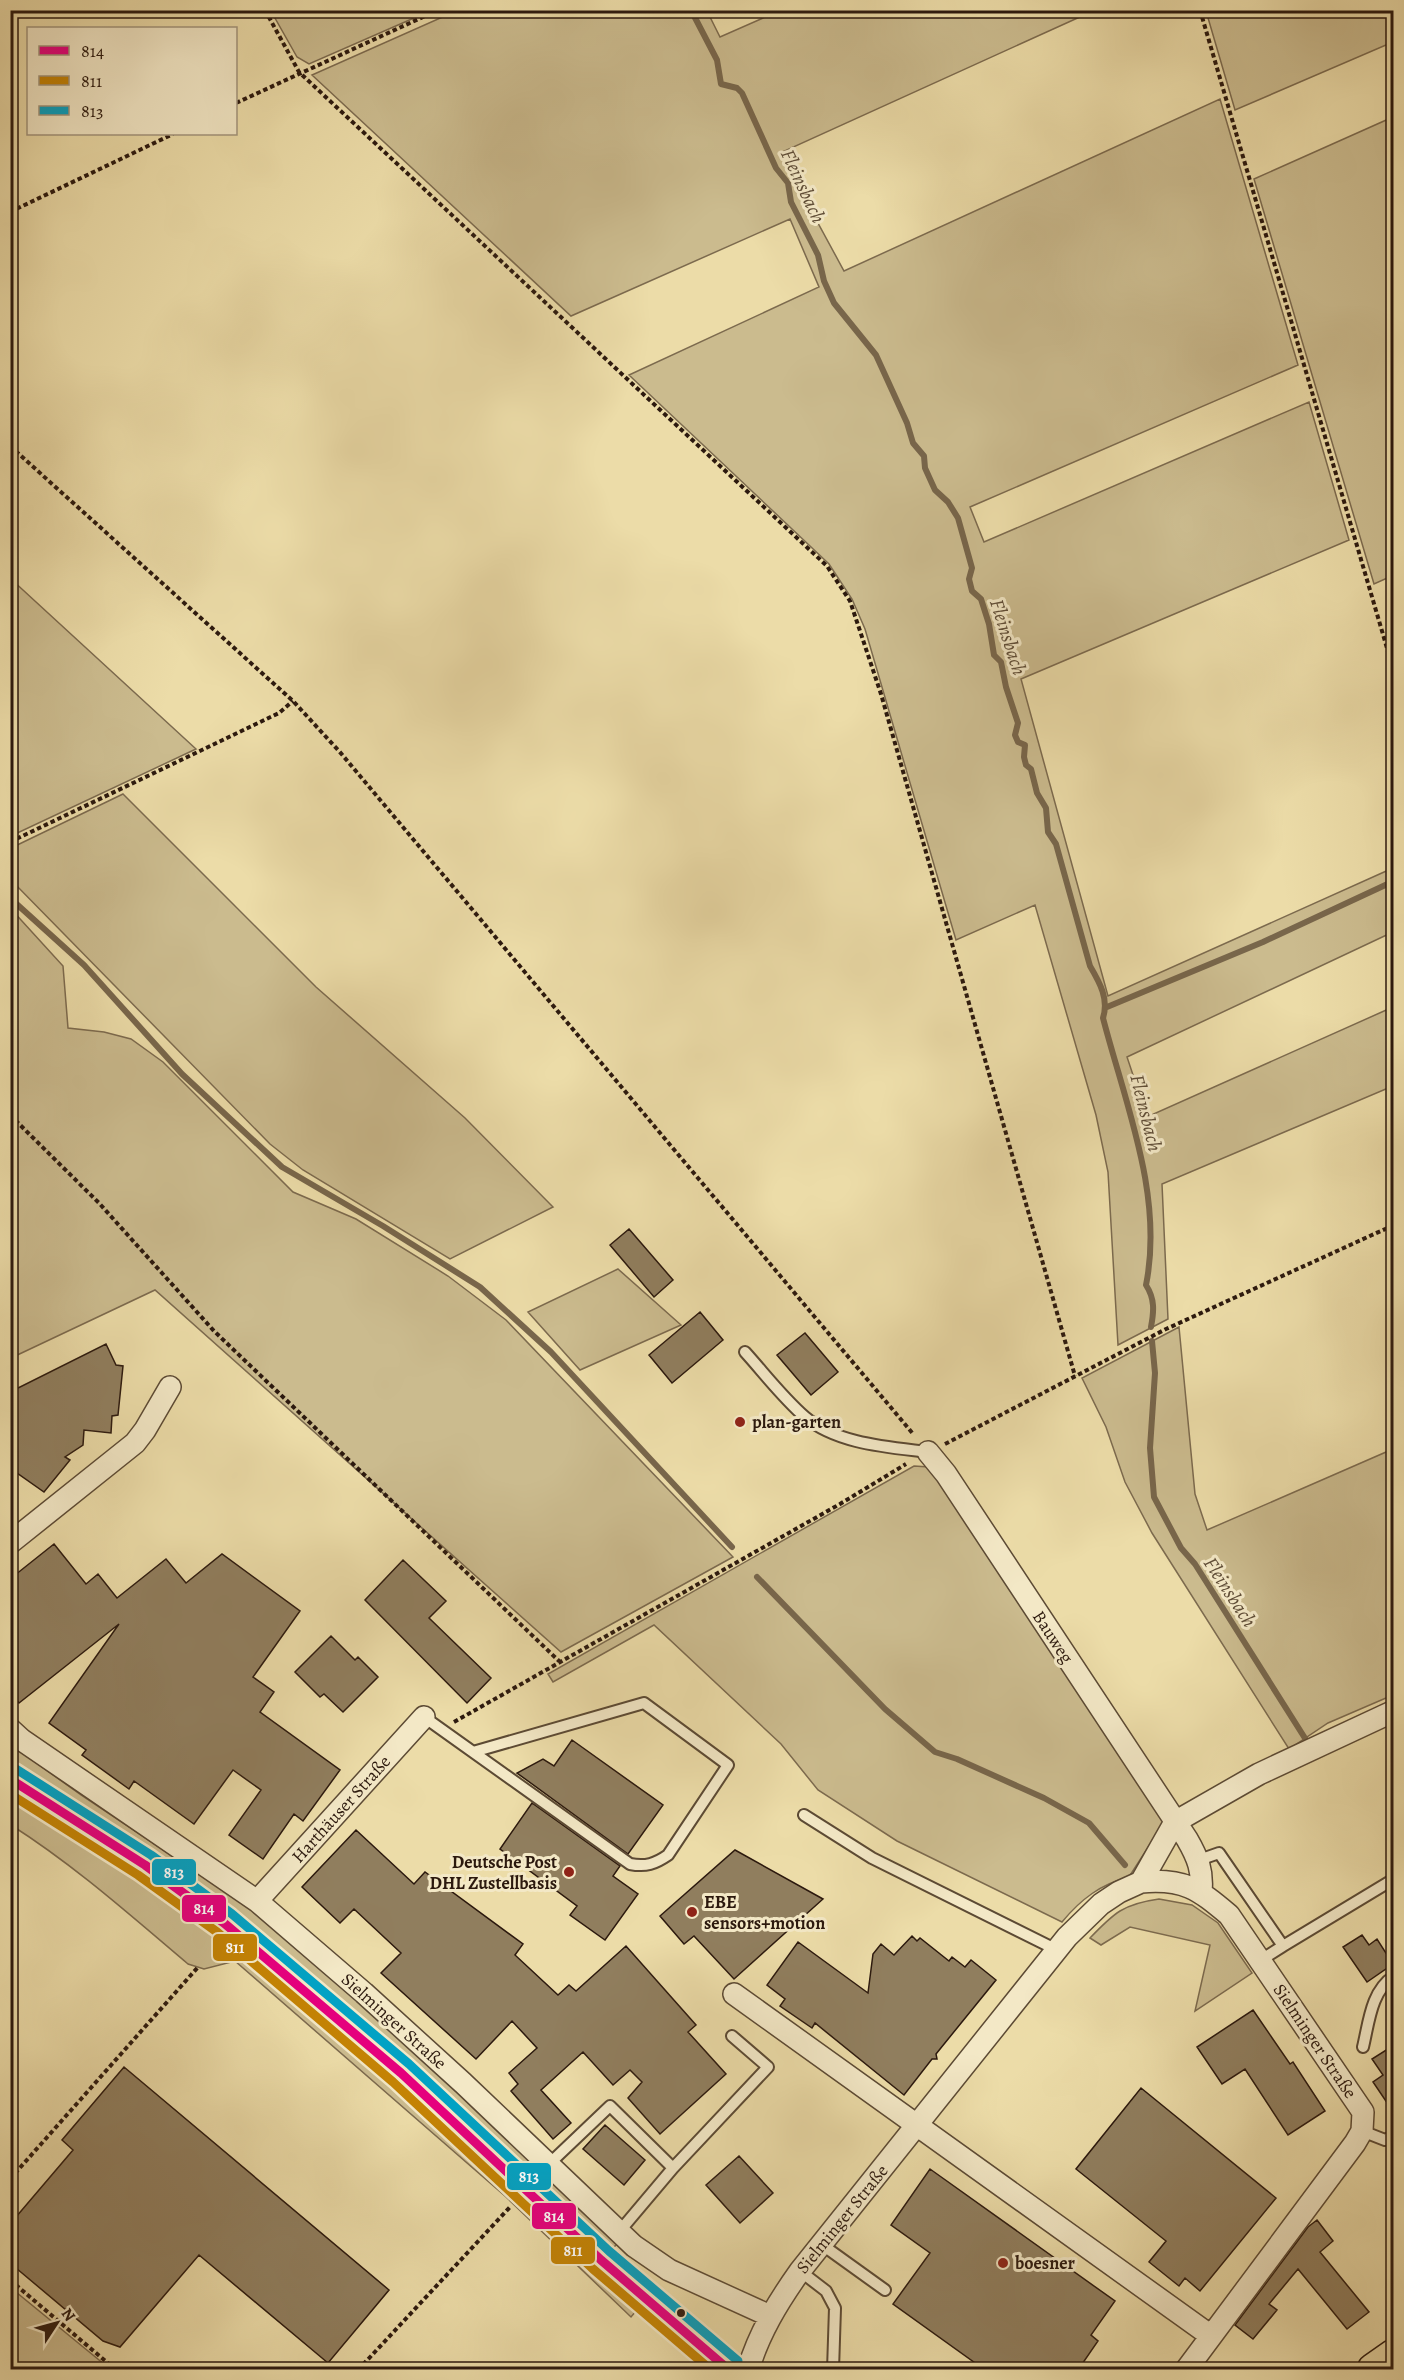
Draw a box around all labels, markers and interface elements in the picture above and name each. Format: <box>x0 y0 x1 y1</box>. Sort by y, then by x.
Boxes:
legend <box>27 27 237 135</box>
text: 814 <box>81 39 104 63</box>
text: 811 <box>81 69 102 93</box>
text: 813 <box>81 99 103 123</box>
water label: Fleinsbach <box>774 145 832 227</box>
water label: Fleinsbach <box>983 595 1033 679</box>
water label: Fleinsbach <box>1123 1071 1169 1155</box>
place label: plan-garten <box>752 1410 841 1434</box>
marker: plan-garten <box>733 1415 747 1429</box>
water label: Fleinsbach <box>1197 1552 1263 1632</box>
street label: Bauweg <box>1027 1606 1079 1668</box>
street label: Harthäuser Straße <box>286 1750 396 1868</box>
place label: Deutsche Post DHL Zustellbasis <box>429 1850 557 1895</box>
line badge: 813 <box>151 1858 197 1886</box>
text: 813 <box>164 1862 184 1884</box>
marker: Deutsche Post DHL Zustellbasis <box>562 1865 576 1879</box>
place label: EBE sensors+motion <box>704 1890 825 1935</box>
line badge: 814 <box>181 1894 227 1923</box>
text: 814 <box>194 1898 215 1920</box>
marker: EBE sensors+motion <box>685 1905 699 1919</box>
line badge: 811 <box>212 1933 258 1962</box>
text: 811 <box>225 1937 245 1959</box>
street label: Sielminger Straße <box>336 1967 452 2075</box>
street label: Sielminger Straße <box>1268 1979 1362 2103</box>
street label: Sielminger Straße <box>791 2160 893 2278</box>
line badge: 813 <box>506 2162 552 2191</box>
text: 813 <box>519 2166 539 2188</box>
line badge: 814 <box>531 2202 577 2230</box>
text: 814 <box>544 2206 565 2228</box>
line badge: 811 <box>550 2236 596 2265</box>
text: 811 <box>563 2240 583 2262</box>
place label: boesner <box>1014 2251 1076 2275</box>
marker: boesner <box>996 2256 1010 2270</box>
north arrow <box>27 2293 87 2353</box>
text: N <box>56 2304 81 2326</box>
unlabelled marker <box>675 2307 687 2319</box>

